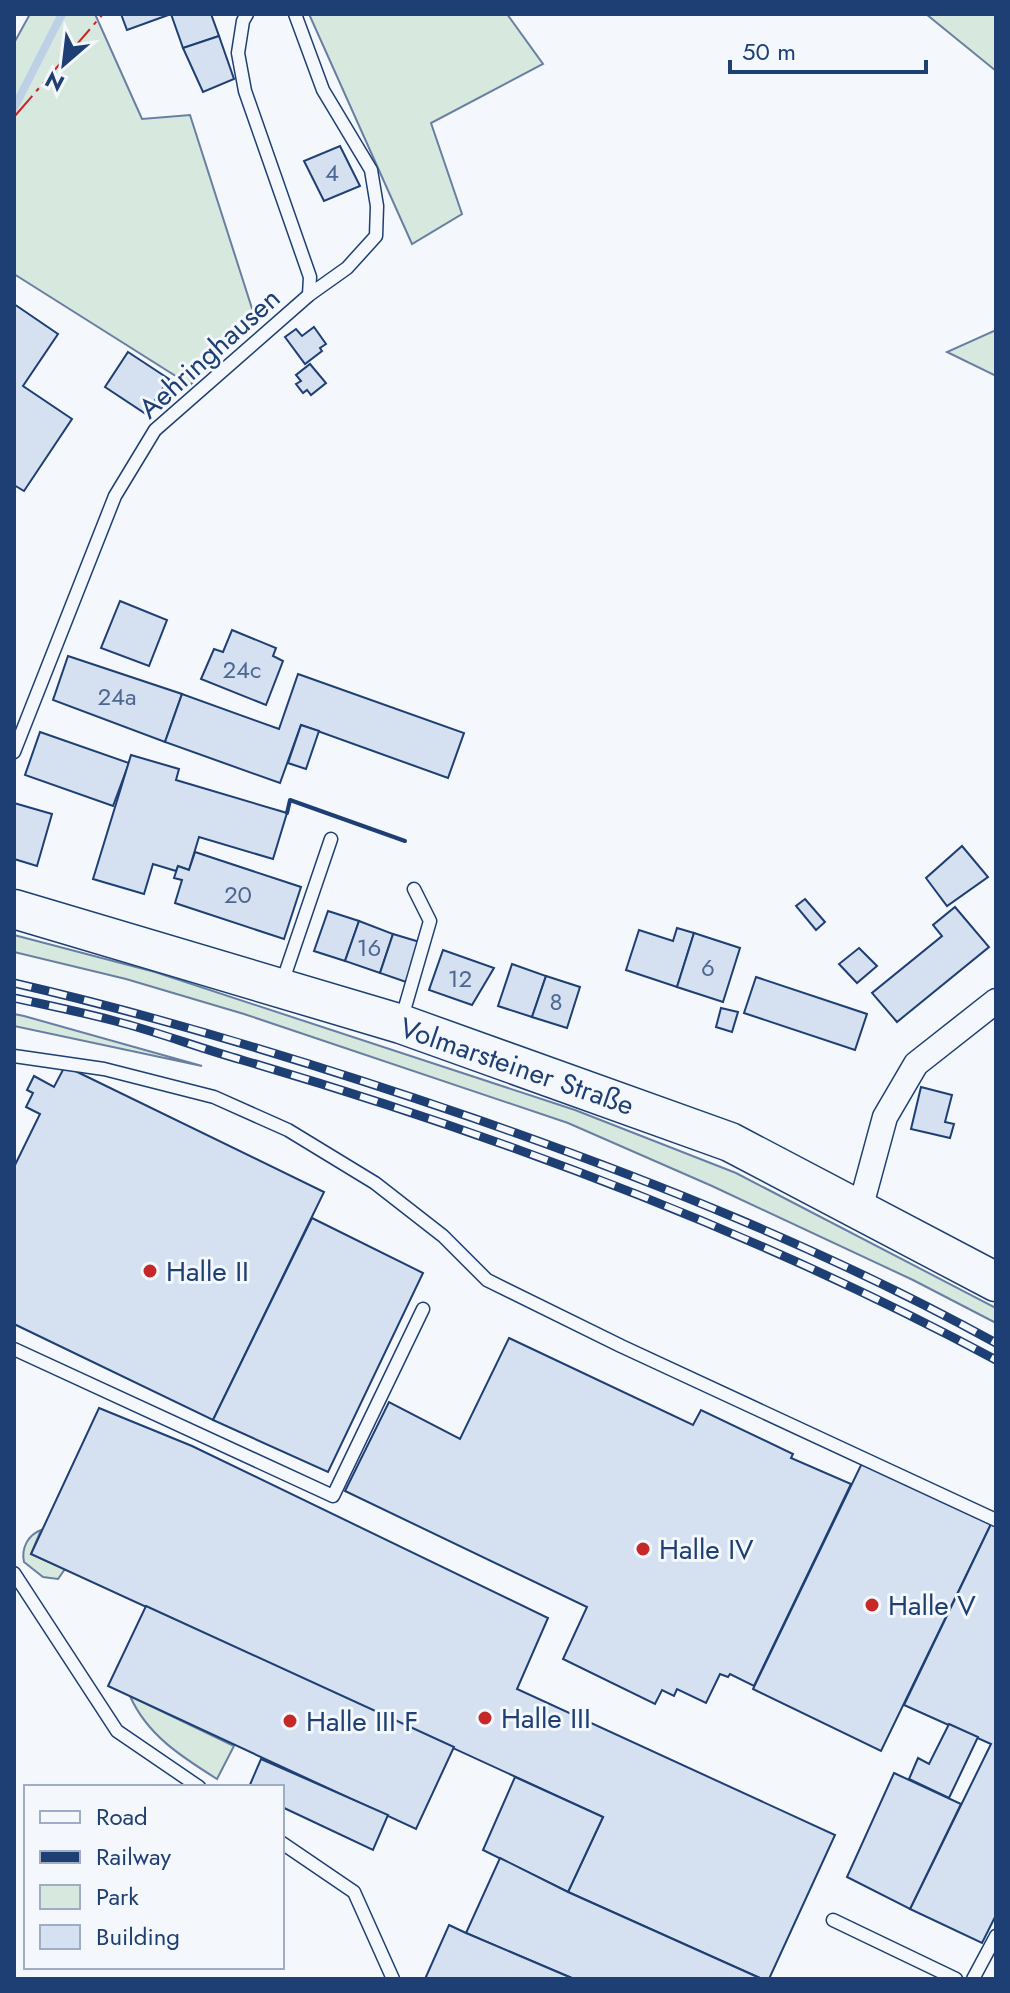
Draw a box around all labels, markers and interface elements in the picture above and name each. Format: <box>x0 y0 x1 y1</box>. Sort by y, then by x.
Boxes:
north arrow <box>24 24 104 104</box>
scale bar <box>730 24 926 74</box>
text: 50 m <box>742 34 796 69</box>
text: N <box>39 63 70 100</box>
house number: 4 <box>325 155 339 190</box>
street label: Aehringhausen <box>129 278 289 428</box>
house number: 24c <box>222 652 262 687</box>
house number: 24a <box>97 679 137 714</box>
house number: 20 <box>224 877 252 912</box>
house number: 16 <box>357 930 381 965</box>
house number: 6 <box>701 950 715 985</box>
house number: 12 <box>448 961 472 996</box>
house number: 8 <box>549 984 563 1019</box>
street label: Volmarsteiner Straße <box>394 1007 639 1126</box>
place label: Halle II <box>166 1251 249 1292</box>
marker: Halle II <box>141 1262 159 1280</box>
place label: Halle IV <box>659 1529 754 1570</box>
marker: Halle IV <box>634 1540 652 1558</box>
place label: Halle V <box>888 1585 976 1626</box>
marker: Halle V <box>863 1596 881 1614</box>
place label: Halle III <box>501 1698 591 1739</box>
place label: Halle III F <box>306 1701 418 1742</box>
marker: Halle III <box>476 1709 494 1727</box>
marker: Halle III F <box>281 1712 299 1730</box>
legend <box>24 1785 284 1969</box>
text: Road <box>96 1799 148 1834</box>
text: Railway <box>96 1839 171 1874</box>
text: Park <box>96 1879 139 1914</box>
text: Building <box>96 1919 180 1954</box>

